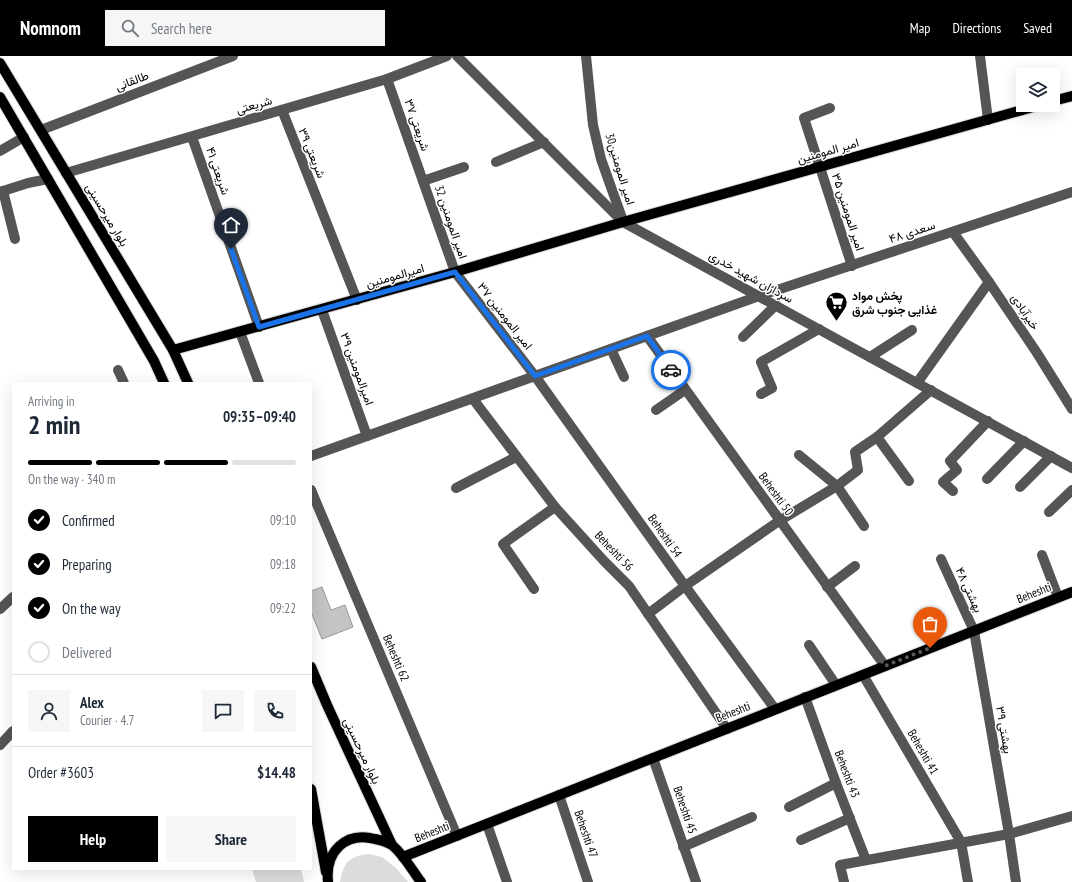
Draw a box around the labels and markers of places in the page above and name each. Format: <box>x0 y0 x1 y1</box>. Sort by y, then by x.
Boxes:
pin <box>214 208 248 249</box>
place label: پخش مواد غذایی جنوب شرق <box>852 288 937 318</box>
supermarket icon: پخش مواد غذایی جنوب شرق <box>824 290 850 323</box>
pin <box>913 607 947 648</box>

